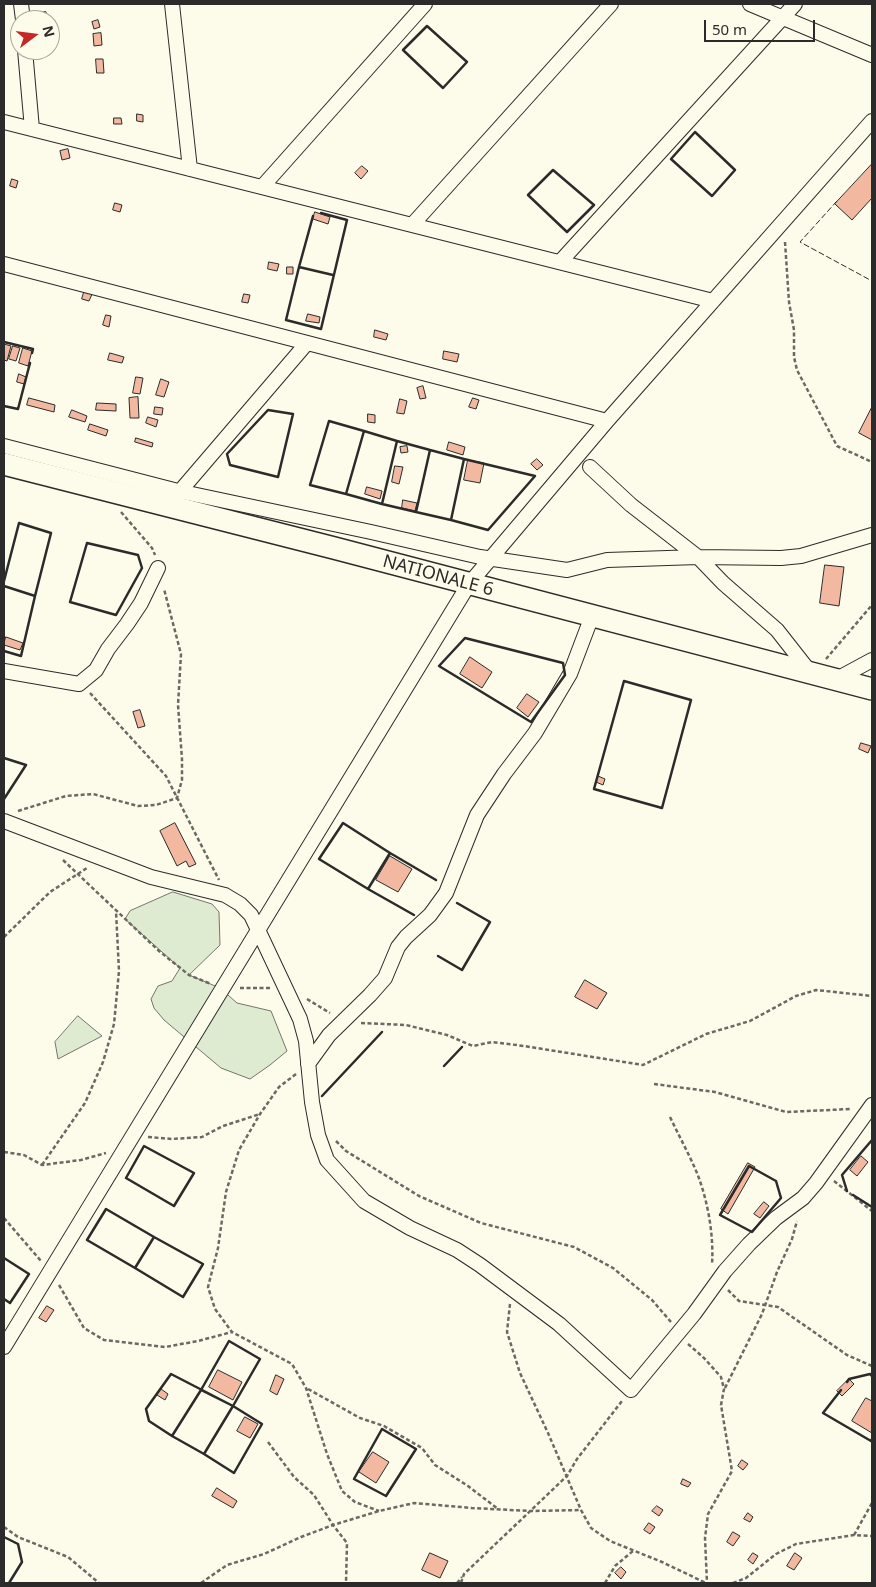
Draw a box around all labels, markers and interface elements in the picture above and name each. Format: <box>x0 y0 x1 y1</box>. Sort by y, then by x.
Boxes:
north arrow <box>10 10 60 60</box>
scale bar <box>706 10 817 42</box>
text: 50 m <box>712 19 747 39</box>
text: N <box>38 23 60 39</box>
street label: NATIONALE 6 <box>380 551 496 601</box>

